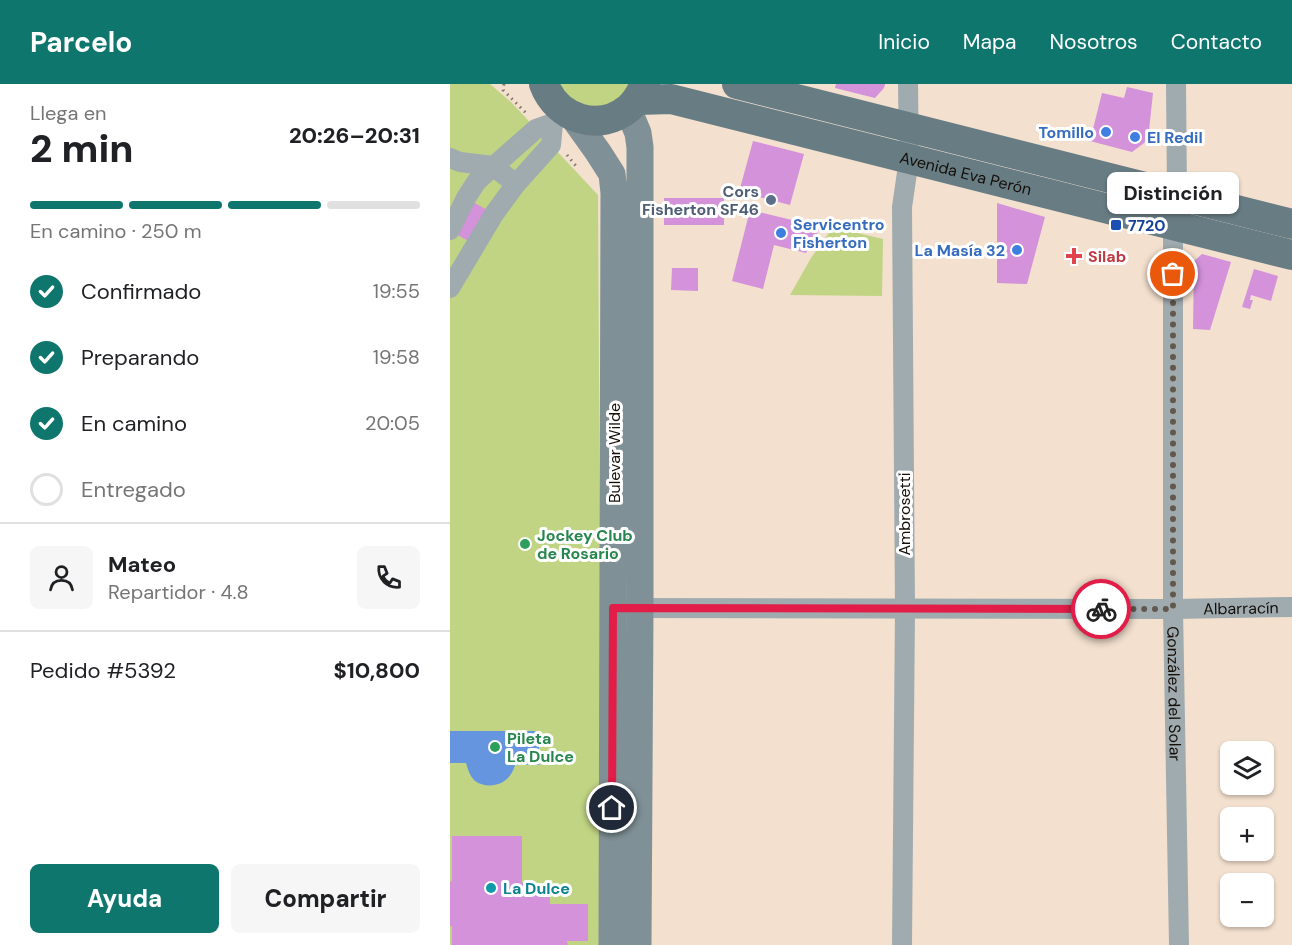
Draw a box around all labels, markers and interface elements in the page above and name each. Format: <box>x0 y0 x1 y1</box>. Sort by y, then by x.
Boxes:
text: Parcelo <box>30 24 132 61</box>
text: Inicio <box>878 28 930 56</box>
text: Mapa <box>963 28 1017 56</box>
text: Nosotros <box>1050 28 1138 56</box>
text: Contacto <box>1171 28 1262 56</box>
text: Llega en <box>30 100 107 126</box>
text: 20:26–20:31 <box>289 121 420 150</box>
place label: Tomillo <box>1038 122 1094 143</box>
text: 2 min <box>30 123 134 174</box>
marker: Tomillo <box>1099 125 1113 139</box>
place label: El Redil <box>1147 127 1203 148</box>
marker: El Redil <box>1128 130 1142 144</box>
street label: Avenida Eva Perón <box>898 146 1034 200</box>
callout: Distinción <box>1107 172 1239 214</box>
text: Distinción <box>1123 180 1223 206</box>
place label: Cors Fisherton SF46 <box>642 181 759 220</box>
marker: Cors Fisherton SF46 <box>764 193 778 207</box>
place label: Servicentro Fisherton <box>793 214 885 253</box>
place label: 7720 <box>1128 215 1165 236</box>
text: En camino · 250 m <box>30 218 202 244</box>
marker: 7720 <box>1109 218 1123 232</box>
marker: Servicentro Fisherton <box>774 226 788 240</box>
place label: La Masía 32 <box>915 240 1005 261</box>
marker: La Masía 32 <box>1010 243 1024 257</box>
place label: Silab <box>1088 246 1126 267</box>
marker: Silab <box>1065 247 1083 265</box>
pin <box>1147 248 1198 299</box>
icon: bag <box>1156 257 1189 290</box>
icon: check <box>30 275 63 308</box>
text: Confirmado <box>81 277 201 306</box>
text: 19:55 <box>373 278 420 304</box>
icon: check <box>30 341 63 374</box>
text: Preparando <box>81 343 199 372</box>
text: 19:58 <box>373 344 420 370</box>
street label: Bulevar Wilde <box>604 403 625 503</box>
icon: check <box>30 407 63 440</box>
text: En camino <box>81 409 187 438</box>
text: 20:05 <box>365 410 420 436</box>
street label: Ambrosetti <box>894 472 915 556</box>
text: Entregado <box>81 475 186 504</box>
place label: Jockey Club de Rosario <box>537 525 633 564</box>
marker: Jockey Club de Rosario <box>518 537 532 551</box>
button: person <box>30 546 93 609</box>
button: phone <box>357 546 420 609</box>
text: Mateo <box>108 550 176 579</box>
text: Repartidor · 4.8 <box>108 579 249 605</box>
courier <box>1071 579 1131 639</box>
icon: bike <box>1085 593 1118 626</box>
street label: Albarracín <box>1203 597 1279 619</box>
street label: González del Solar <box>1163 626 1186 761</box>
text: Pedido #5392 <box>30 656 176 685</box>
text: $10,800 <box>334 656 420 685</box>
place label: Pileta La Dulce <box>507 728 574 767</box>
marker: Pileta La Dulce <box>488 740 502 754</box>
map controls <box>1220 741 1274 927</box>
button: layers <box>1220 741 1274 795</box>
pin <box>586 782 637 833</box>
icon: home <box>595 791 628 824</box>
button: + <box>1220 807 1274 861</box>
button: Ayuda <box>30 864 219 933</box>
button: Compartir <box>231 864 420 933</box>
button: − <box>1220 873 1274 927</box>
place label: La Dulce <box>503 878 570 899</box>
marker: La Dulce <box>484 881 498 895</box>

